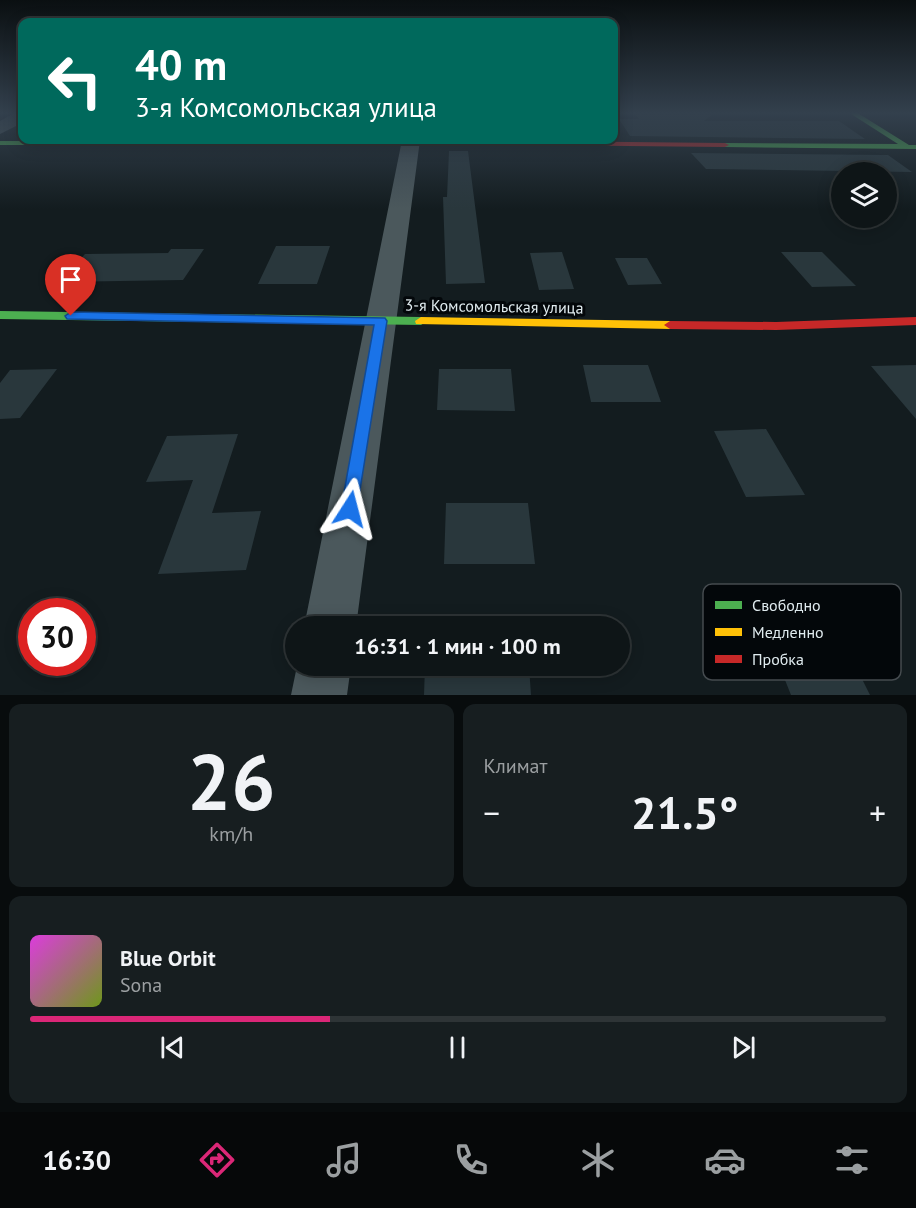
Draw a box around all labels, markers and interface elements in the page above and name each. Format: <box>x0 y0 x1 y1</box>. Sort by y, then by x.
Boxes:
text: 40 m <box>135 37 227 92</box>
icon: left <box>36 42 114 120</box>
text: 3-я Комсомольская улица <box>135 90 437 124</box>
map controls <box>831 162 897 228</box>
button: layers <box>831 162 897 228</box>
pin <box>45 254 96 316</box>
icon: arrive <box>54 263 87 296</box>
street label: 3-я Комсомольская улица <box>404 294 584 318</box>
position arrow <box>318 477 382 541</box>
legend <box>703 584 901 680</box>
text: Свободно <box>752 595 821 615</box>
speed limit sign: 30 <box>18 598 96 676</box>
text: Медленно <box>752 622 824 642</box>
text: 16:31 · 1 мин · 100 m <box>354 632 561 660</box>
text: Пробка <box>752 649 804 669</box>
text: 26 <box>187 731 275 832</box>
text: Климат <box>484 753 547 779</box>
text: 21.5° <box>631 783 738 841</box>
text: − <box>484 791 500 834</box>
text: + <box>869 791 886 834</box>
text: km/h <box>209 821 253 847</box>
text: Blue Orbit <box>120 944 216 972</box>
text: Sona <box>120 972 162 998</box>
icon: previous <box>156 1031 189 1064</box>
icon: pause <box>441 1031 474 1064</box>
icon: next <box>727 1031 760 1064</box>
icon: directions <box>196 1139 238 1181</box>
icon: music <box>323 1139 365 1181</box>
icon: phone <box>450 1139 492 1181</box>
icon: climate <box>577 1139 619 1181</box>
icon: car <box>704 1139 746 1181</box>
icon: filters <box>831 1139 873 1181</box>
text: 16:30 <box>43 1143 111 1177</box>

